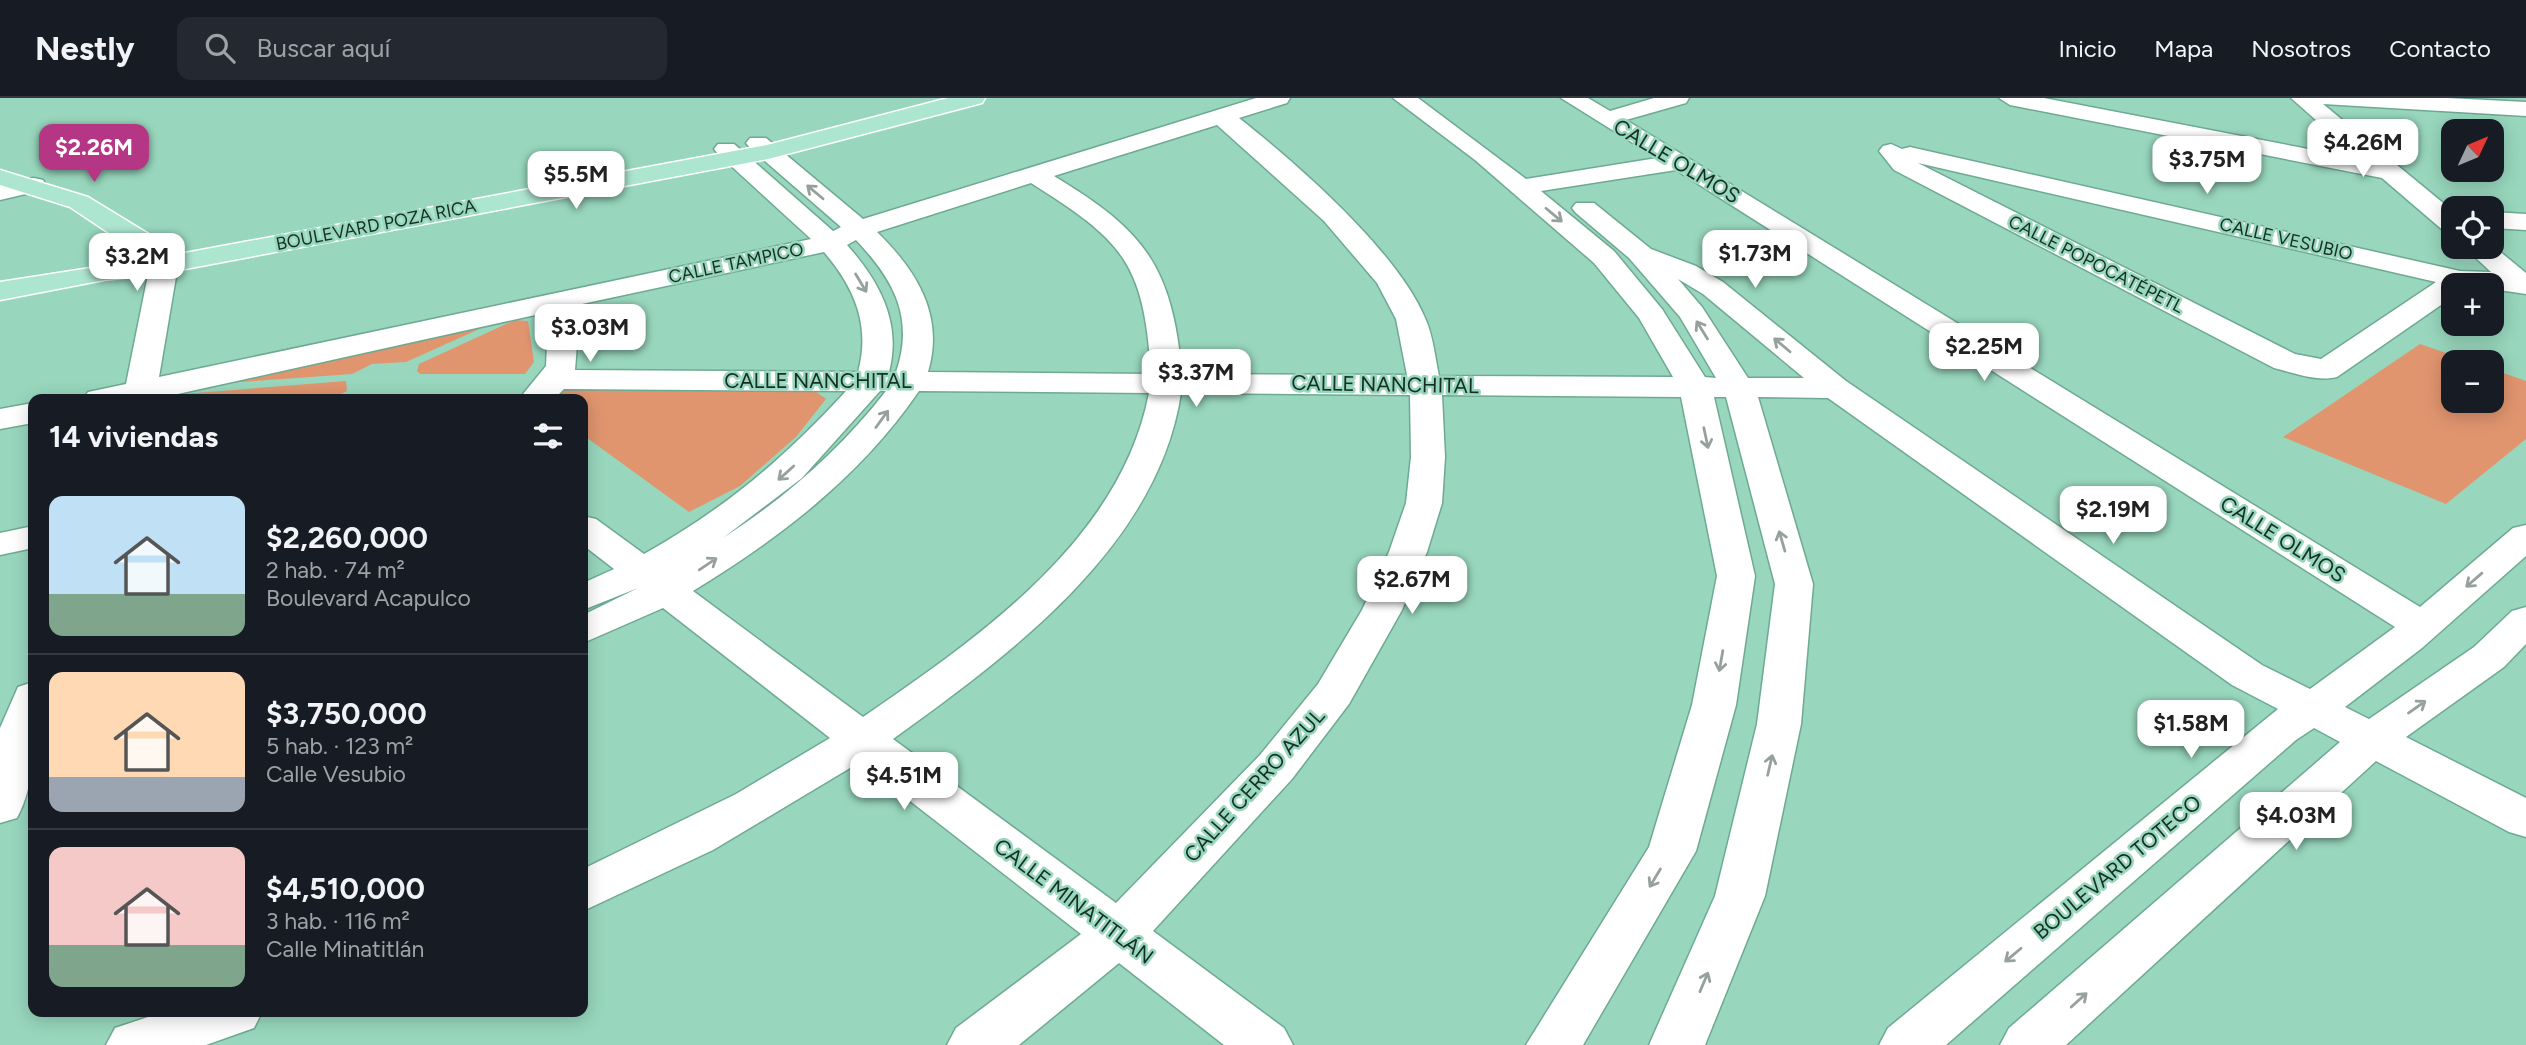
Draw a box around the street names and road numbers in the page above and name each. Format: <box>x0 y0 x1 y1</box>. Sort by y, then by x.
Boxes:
street label: CALLE OLMOS <box>1609 113 1745 209</box>
street label: BOULEVARD POZA RICA <box>274 195 478 255</box>
street label: CALLE POPOCATÉPETL <box>2005 210 2188 318</box>
street label: CALLE VESUBIO <box>2217 213 2355 265</box>
street label: CALLE TAMPICO <box>667 238 805 288</box>
street label: CALLE NANCHITAL <box>724 368 912 393</box>
street label: CALLE NANCHITAL <box>1291 370 1479 398</box>
street label: CALLE OLMOS <box>2216 491 2350 587</box>
street label: CALLE CERRO AZUL <box>1179 703 1329 867</box>
street label: BOULEVARD TOTECO <box>2028 790 2206 944</box>
street label: CALLE MINATITLÁN <box>990 833 1158 969</box>

